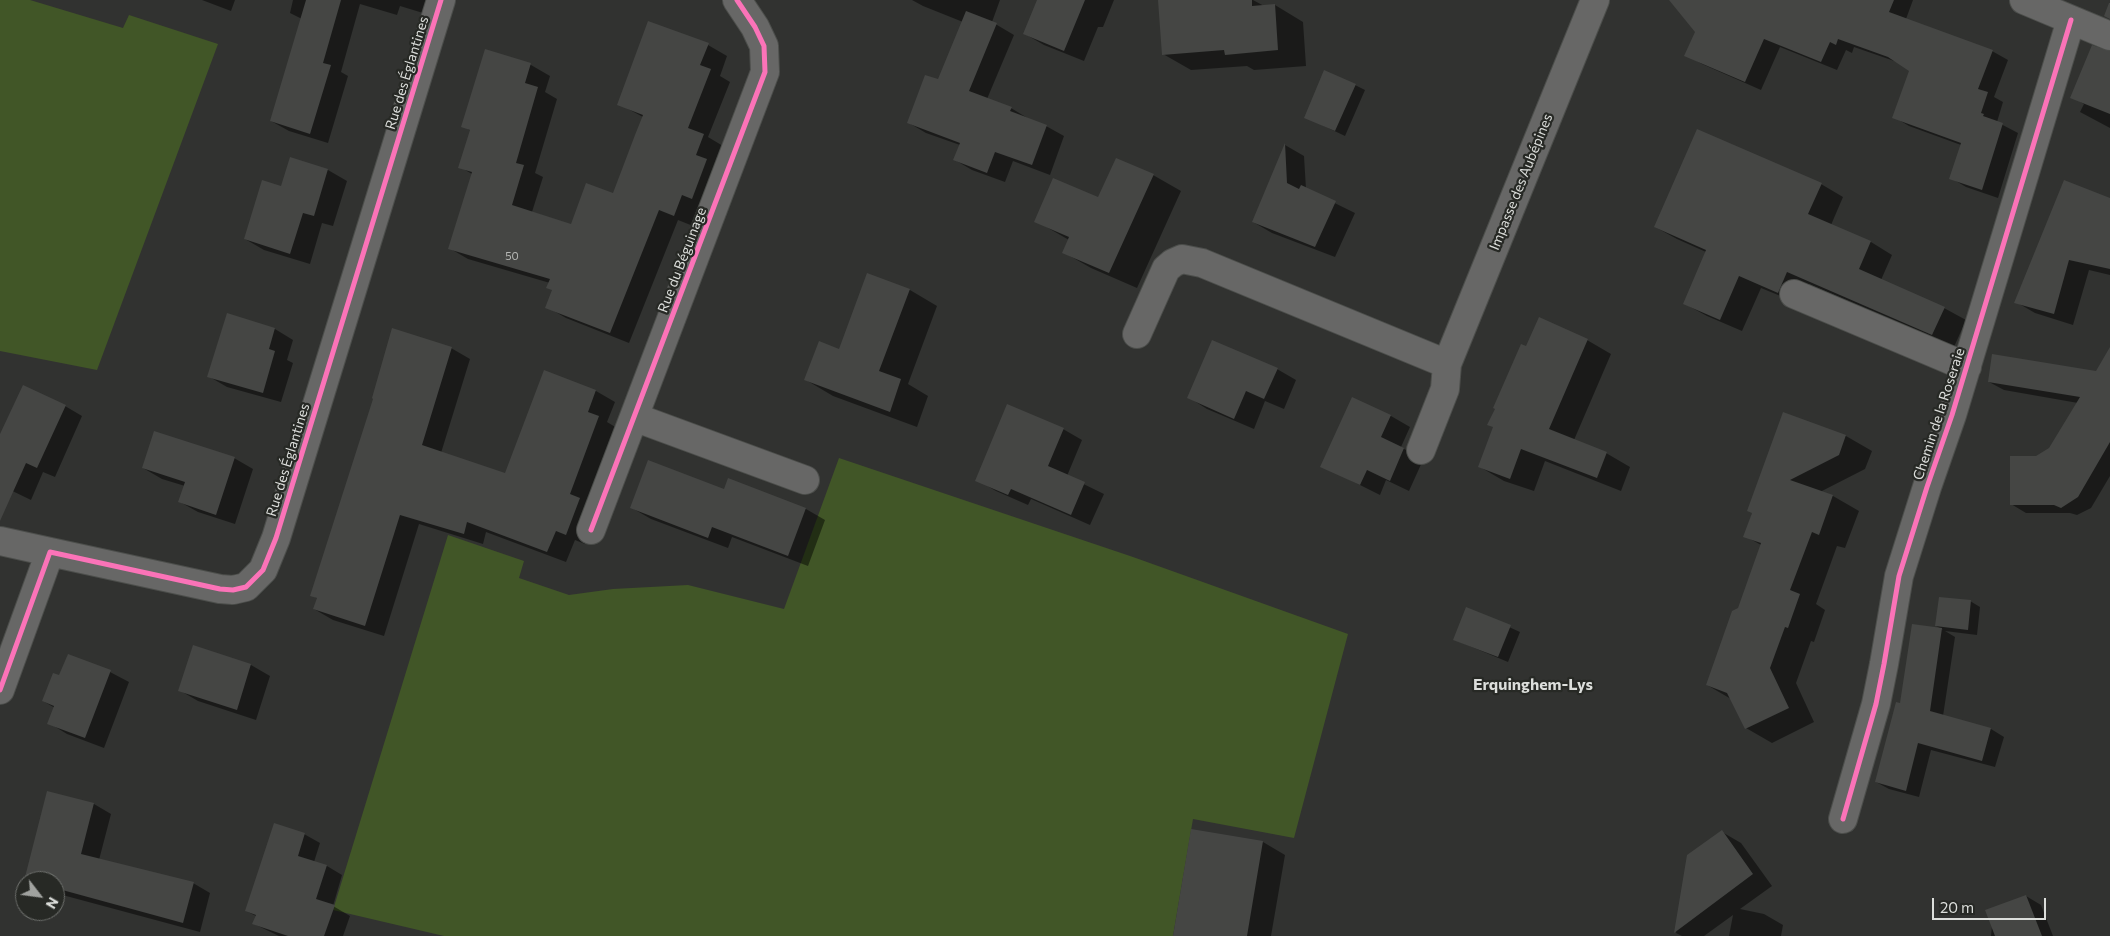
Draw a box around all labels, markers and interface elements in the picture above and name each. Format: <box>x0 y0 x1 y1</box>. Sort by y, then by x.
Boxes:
street label: Rue des Églantines <box>382 14 432 132</box>
street label: Impasse des Aubépines <box>1486 111 1556 253</box>
street label: Rue du Béguinage <box>654 205 710 315</box>
house number: 50 <box>505 249 519 263</box>
street label: Chemin de la Roseraie <box>1910 346 1968 482</box>
street label: Rue des Églantines <box>263 401 313 519</box>
district label: Erquinghem-Lys <box>1473 675 1593 695</box>
north arrow <box>15 871 65 921</box>
scale bar <box>1935 888 2049 920</box>
text: N <box>43 894 63 912</box>
text: 20 m <box>1940 898 1974 916</box>

